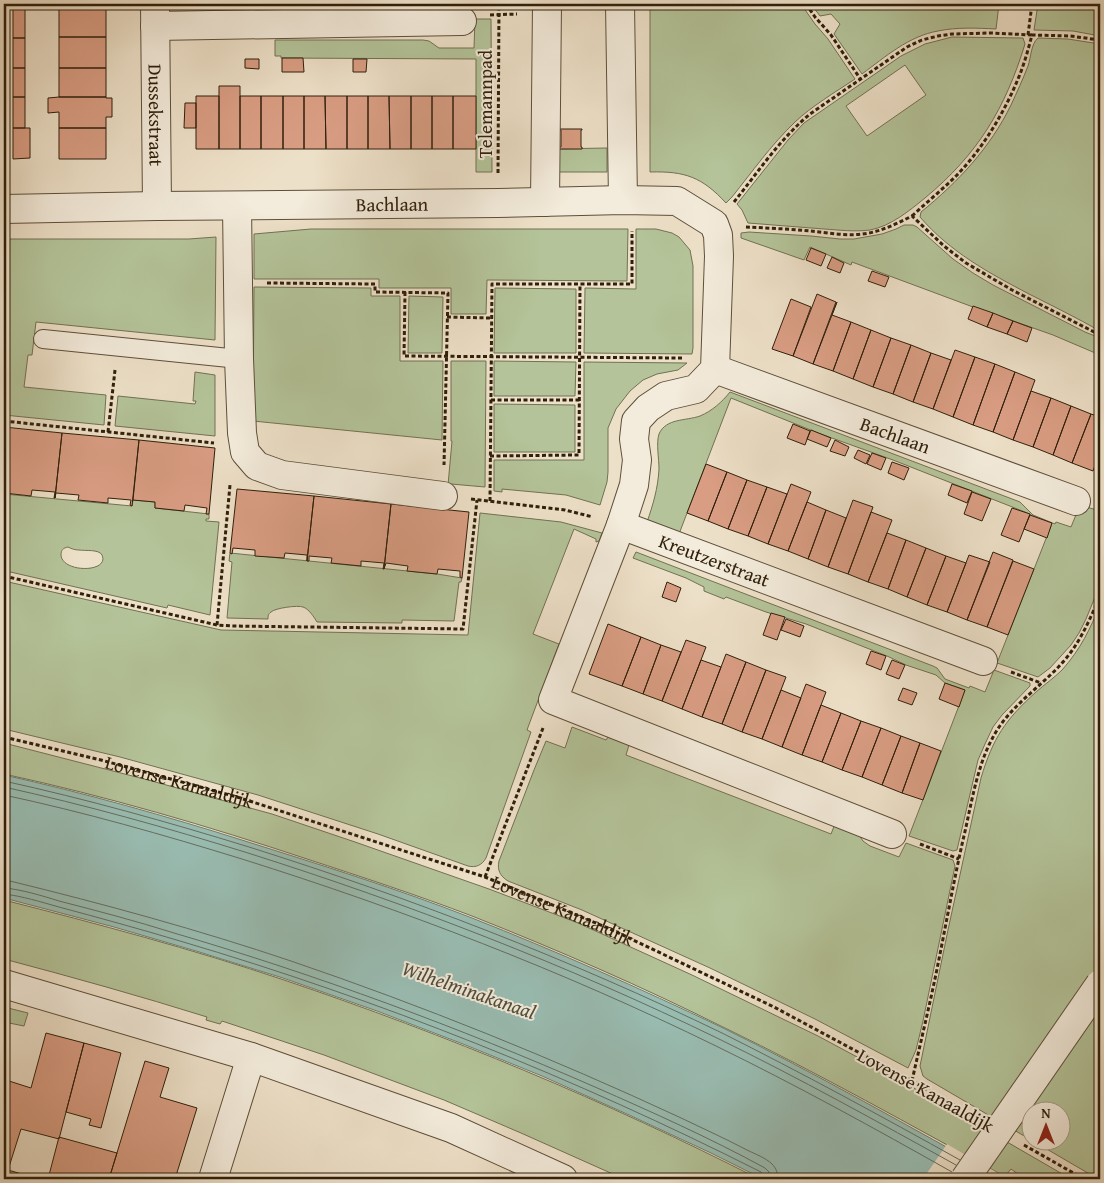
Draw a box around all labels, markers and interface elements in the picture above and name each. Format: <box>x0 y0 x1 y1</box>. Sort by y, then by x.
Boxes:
street label: Telemannpad <box>471 49 499 158</box>
street label: Dussekstraat <box>142 64 171 166</box>
street label: Bachlaan <box>356 190 429 218</box>
street label: Bachlaan <box>856 409 935 461</box>
street label: Kreutzerstraat <box>655 526 774 594</box>
street label: Lovense Kanaaldijk <box>102 748 257 816</box>
street label: Lovense Kanaaldijk <box>488 867 639 953</box>
water label: Wilhelminakanaal <box>399 953 540 1026</box>
street label: Lovense Kanaaldijk <box>853 1041 1000 1139</box>
north arrow <box>1022 1100 1072 1150</box>
text: N <box>1041 1103 1051 1123</box>

